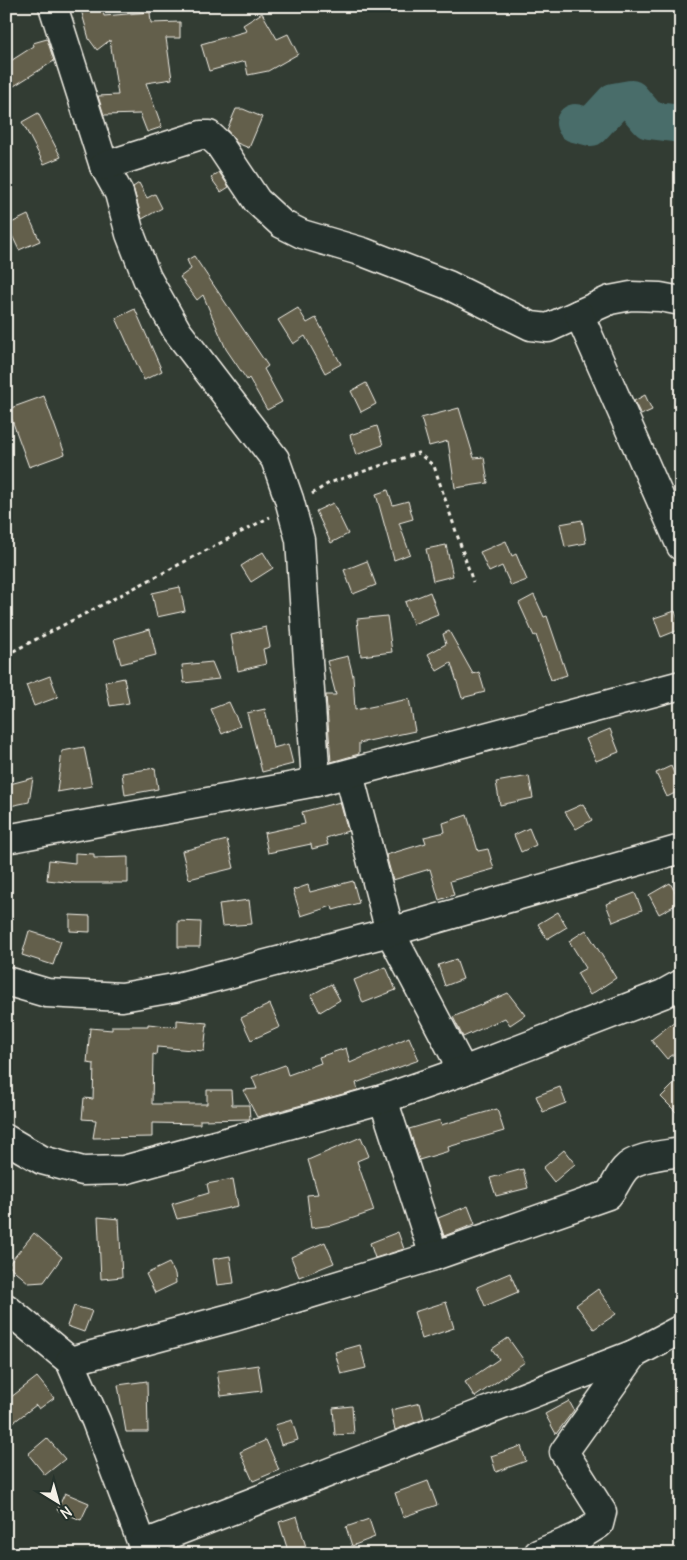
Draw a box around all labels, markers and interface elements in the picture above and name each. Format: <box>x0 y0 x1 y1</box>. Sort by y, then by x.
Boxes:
north arrow <box>32 1478 82 1528</box>
text: N <box>57 1502 75 1522</box>

